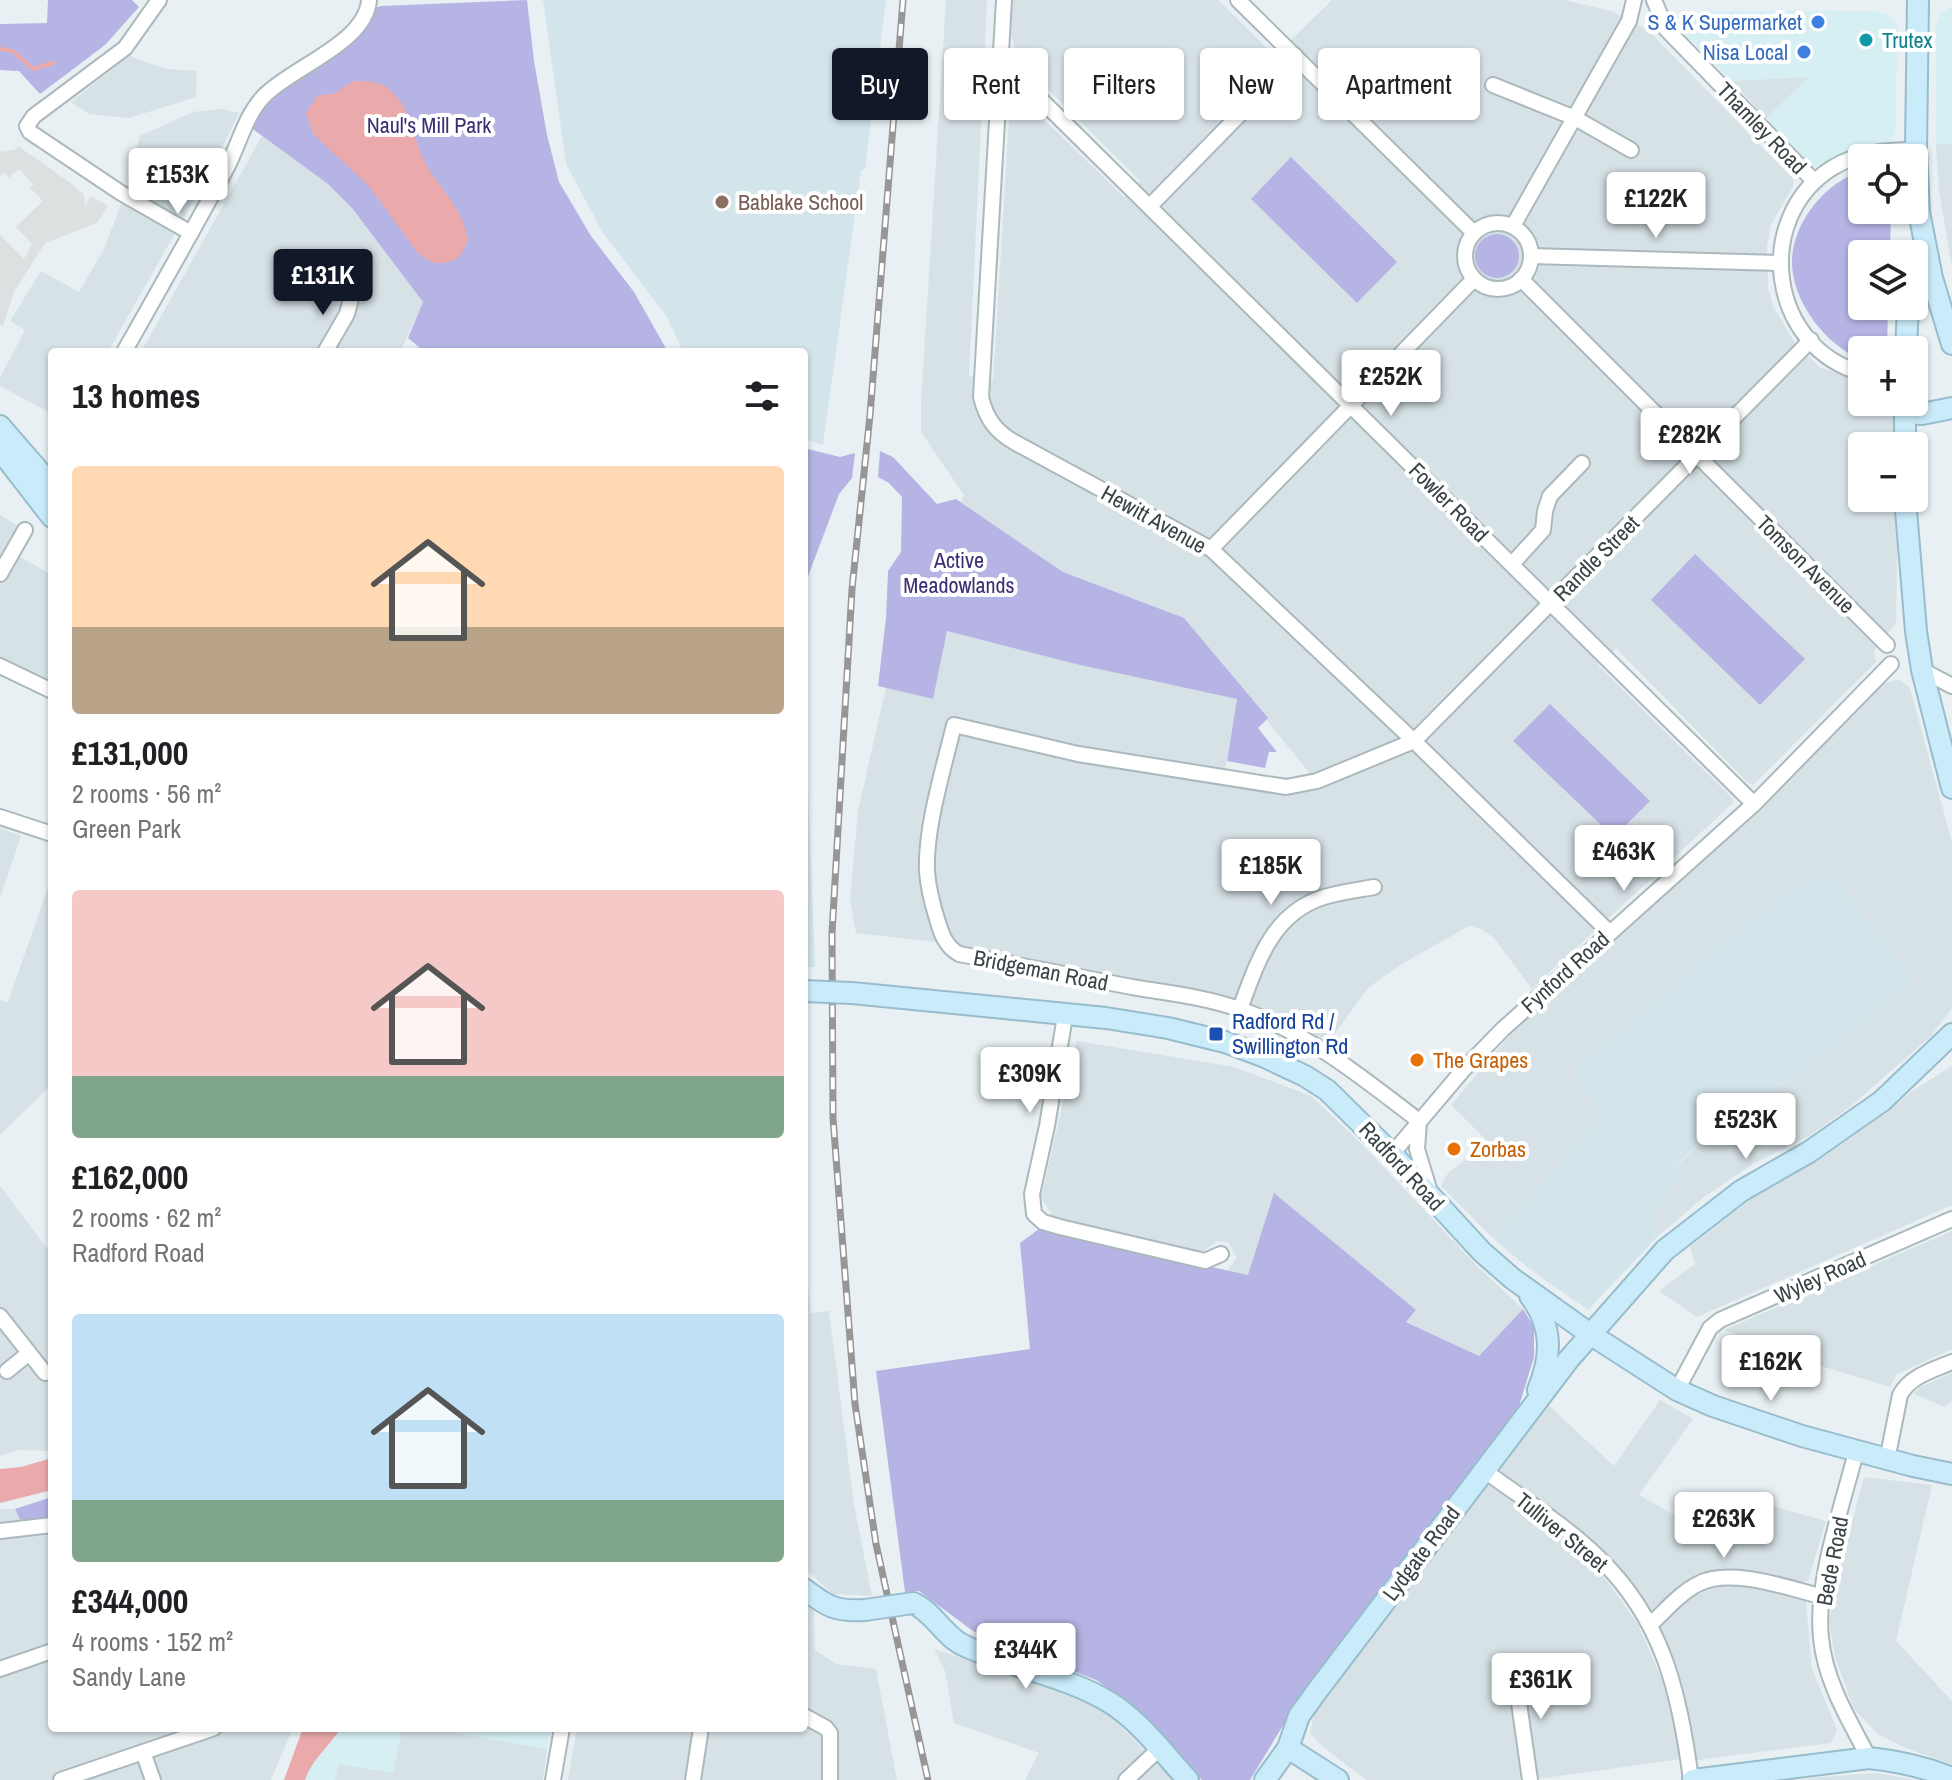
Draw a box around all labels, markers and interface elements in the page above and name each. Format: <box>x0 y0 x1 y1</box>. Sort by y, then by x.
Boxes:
place label: S & K Supermarket <box>1648 7 1802 37</box>
marker: S & K Supermarket <box>1809 13 1827 31</box>
place label: Trutex <box>1882 25 1932 55</box>
marker: Trutex <box>1857 31 1875 49</box>
place label: Nisa Local <box>1703 37 1788 67</box>
marker: Nisa Local <box>1795 43 1813 61</box>
chip: Buy <box>832 48 928 120</box>
chip: Rent <box>944 48 1048 120</box>
chip: Filters <box>1064 48 1184 120</box>
chip: New <box>1200 48 1302 120</box>
chip: Apartment <box>1318 48 1480 120</box>
street label: Thamley Road <box>1710 75 1814 181</box>
park label: Naul's Mill Park <box>367 110 492 140</box>
map controls <box>1848 144 1928 512</box>
button: locate <box>1848 144 1928 224</box>
pin: £153K <box>122 148 234 216</box>
text: £153K <box>147 156 209 191</box>
pin: £122K <box>1600 172 1712 240</box>
text: £122K <box>1625 180 1687 215</box>
place label: Bablake School <box>738 187 863 217</box>
marker: Bablake School <box>713 193 731 211</box>
button: layers <box>1848 240 1928 320</box>
pin: £131K <box>267 249 379 317</box>
text: £131K <box>292 257 354 292</box>
button: + <box>1848 336 1928 416</box>
pin: £252K <box>1335 350 1447 418</box>
text: £252K <box>1360 358 1422 393</box>
text: 13 homes <box>72 373 201 419</box>
icon: filters <box>740 374 784 418</box>
pin: £282K <box>1634 408 1746 476</box>
text: £282K <box>1659 416 1721 451</box>
button: − <box>1848 432 1928 512</box>
street label: Fowler Road <box>1403 456 1495 548</box>
street label: Hewitt Avenue <box>1096 478 1212 560</box>
street label: Randle Street <box>1546 508 1646 608</box>
street label: Tomson Avenue <box>1750 508 1862 620</box>
icon: home <box>356 518 500 662</box>
park label: Active Meadowlands <box>903 545 1015 600</box>
text: £131,000 <box>72 730 188 776</box>
text: 2 rooms · 56 m² <box>72 776 221 811</box>
text: Green Park <box>72 811 181 846</box>
pin: £463K <box>1568 825 1680 893</box>
text: £463K <box>1593 833 1655 868</box>
pin: £185K <box>1215 839 1327 907</box>
text: £185K <box>1240 847 1302 882</box>
street label: Fynford Road <box>1514 924 1616 1020</box>
icon: home <box>356 942 500 1086</box>
street label: Bridgeman Road <box>971 942 1111 998</box>
place label: Radford Rd / Swillington Rd <box>1232 1006 1348 1061</box>
marker: Radford Rd / Swillington Rd <box>1207 1025 1225 1043</box>
place label: The Grapes <box>1433 1045 1528 1075</box>
pin: £309K <box>974 1047 1086 1115</box>
marker: The Grapes <box>1408 1051 1426 1069</box>
text: £309K <box>999 1055 1061 1090</box>
pin: £523K <box>1690 1093 1802 1161</box>
text: £523K <box>1715 1101 1777 1136</box>
street label: Radford Road <box>1353 1115 1451 1217</box>
place label: Zorbas <box>1470 1134 1526 1164</box>
marker: Zorbas <box>1445 1140 1463 1158</box>
text: £162,000 <box>72 1154 188 1200</box>
text: 2 rooms · 62 m² <box>72 1200 221 1235</box>
text: Radford Road <box>72 1235 205 1270</box>
street label: Wyley Road <box>1770 1244 1870 1310</box>
pin: £162K <box>1715 1335 1827 1403</box>
text: £162K <box>1740 1343 1802 1378</box>
icon: home <box>356 1366 500 1510</box>
street label: Tulliver Street <box>1510 1485 1614 1579</box>
pin: £263K <box>1668 1492 1780 1560</box>
street label: Lydgate Road <box>1375 1499 1467 1607</box>
text: £263K <box>1693 1500 1755 1535</box>
street label: Bede Road <box>1809 1514 1855 1608</box>
text: £344,000 <box>72 1578 188 1624</box>
pin: £344K <box>970 1623 1082 1691</box>
text: 4 rooms · 152 m² <box>72 1624 233 1659</box>
text: £344K <box>995 1631 1057 1666</box>
pin: £361K <box>1485 1653 1597 1721</box>
text: Sandy Lane <box>72 1659 186 1694</box>
text: £361K <box>1510 1661 1572 1696</box>

